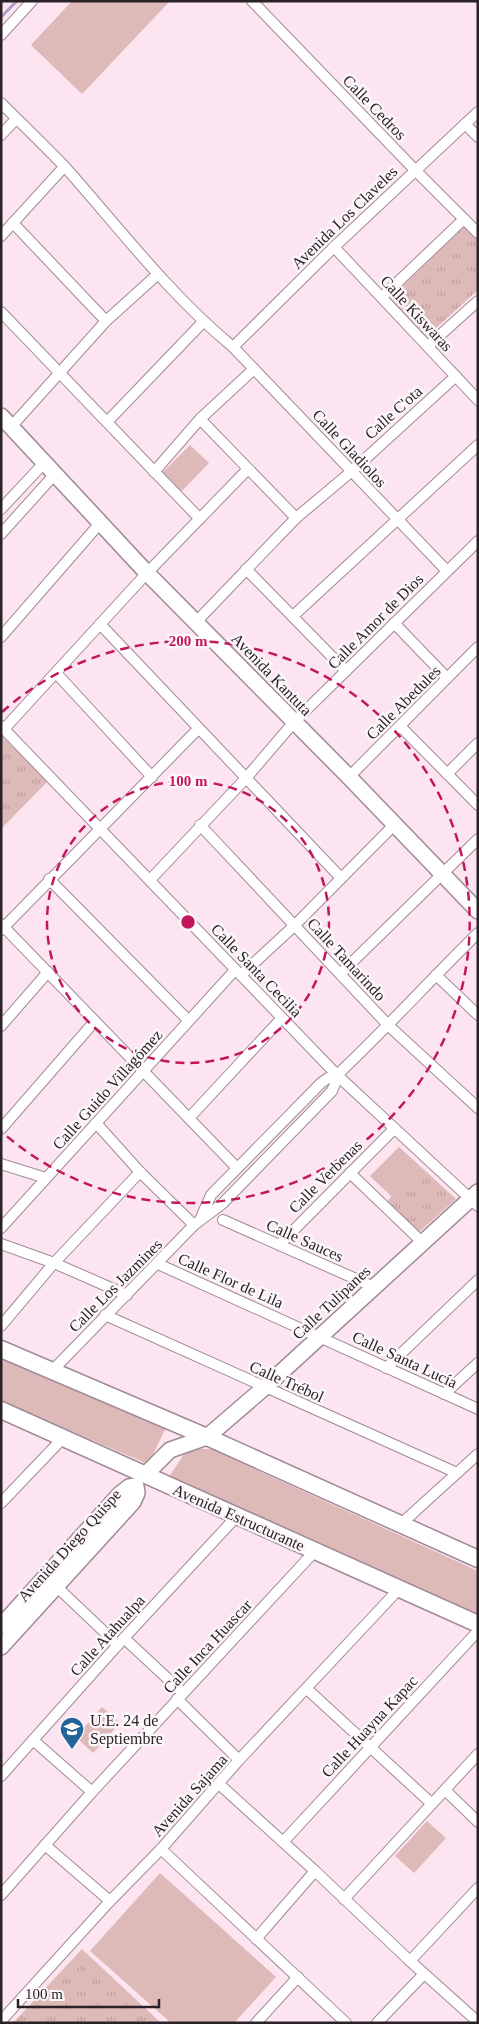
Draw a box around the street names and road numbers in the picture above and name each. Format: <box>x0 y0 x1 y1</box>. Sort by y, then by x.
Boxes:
street label: Calle Cedros <box>340 72 410 143</box>
street label: Avenida Los Claveles <box>288 163 401 272</box>
street label: Calle Kiswaras <box>377 272 456 355</box>
street label: Calle C'ota <box>361 382 425 442</box>
street label: Calle Gladiolos <box>309 406 390 491</box>
street label: Calle Amor de Dios <box>324 570 426 672</box>
street label: Avenida Kantuta <box>228 630 315 719</box>
street label: Calle Abedules <box>363 662 444 743</box>
street label: Calle Tamarindo <box>304 915 389 1004</box>
street label: Calle Santa Cecilia <box>208 920 305 1020</box>
street label: Calle Guido Villagómez <box>49 1026 166 1153</box>
street label: Calle Verbenas <box>285 1136 365 1216</box>
street label: Calle Sauces <box>264 1216 346 1265</box>
street label: Calle Los Jazmines <box>65 1235 165 1335</box>
street label: Calle Flor de Lila <box>176 1250 286 1311</box>
street label: Calle Tulipanes <box>289 1262 374 1343</box>
street label: Calle Santa Lucía <box>350 1328 460 1391</box>
street label: Calle Trébol <box>247 1358 327 1406</box>
street label: Avenida Estructurante <box>170 1481 307 1554</box>
street label: Avenida Diego Quispe <box>14 1486 125 1606</box>
street label: Calle Atahualpa <box>67 1592 149 1680</box>
street label: Calle Inca Huascar <box>160 1596 256 1697</box>
street label: Calle Huayna Kapac <box>318 1672 421 1781</box>
street label: Avenida Sajama <box>148 1751 231 1840</box>

